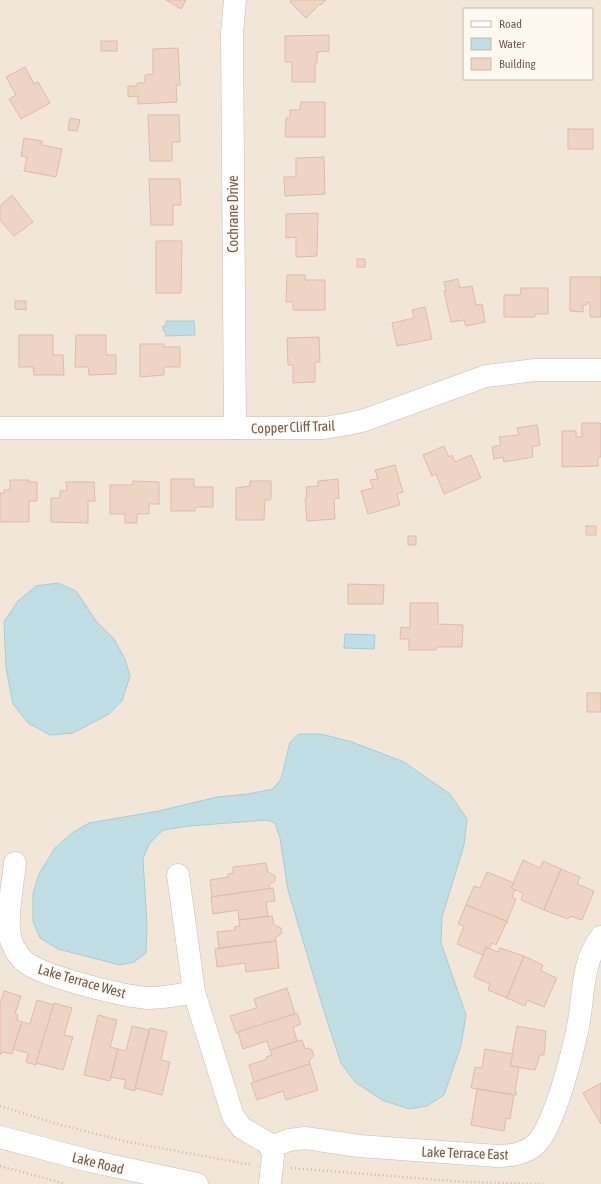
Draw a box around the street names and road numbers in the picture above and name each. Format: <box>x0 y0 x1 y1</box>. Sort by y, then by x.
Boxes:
street label: Cochrane Drive <box>225 175 241 253</box>
street label: Copper Cliff Trail <box>251 418 335 436</box>
street label: Lake Terrace West <box>36 961 128 1001</box>
street label: Lake Terrace East <box>421 1143 509 1163</box>
street label: Lake Road <box>70 1149 126 1177</box>

